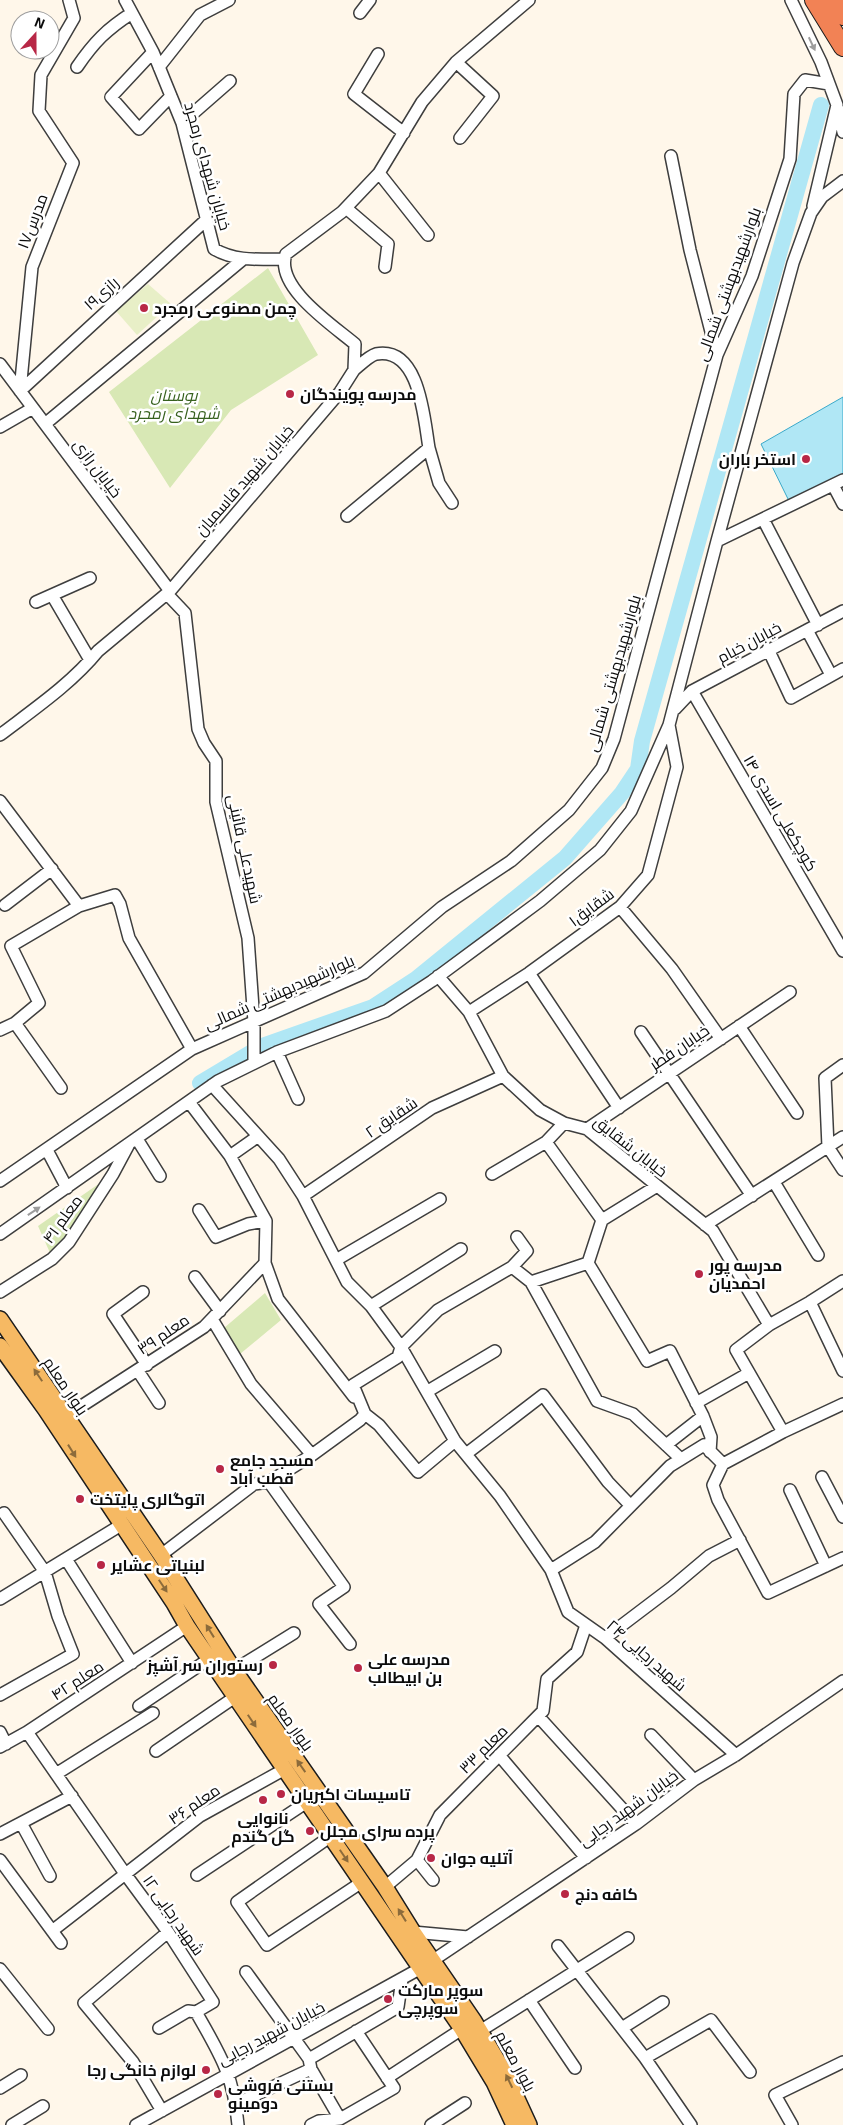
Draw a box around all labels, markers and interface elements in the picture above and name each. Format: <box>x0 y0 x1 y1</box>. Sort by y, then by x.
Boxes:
text: N <box>31 9 49 37</box>
north arrow <box>10 10 60 60</box>
one-way arrow <box>808 37 816 51</box>
street label: خیابان شهدای رمجرد <box>175 98 241 234</box>
street label: مدرس۱۷ <box>8 189 56 253</box>
street label: بلوارشهیدبهشتی شمالی <box>686 203 770 365</box>
street label: رازی۱۹ <box>76 268 126 318</box>
place label: چمن مصنوعی رمجرد <box>154 293 297 323</box>
marker: چمن مصنوعی رمجرد <box>138 302 150 314</box>
place label: مدرسه پویندگان <box>300 379 417 409</box>
park label: بوستان شهدای رمجرد <box>128 380 220 428</box>
marker: مدرسه پویندگان <box>284 388 296 400</box>
street label: خیابان شهید قاسمیان <box>187 417 301 543</box>
street label: خیابان رازی <box>65 432 131 504</box>
place label: استخر باران <box>719 444 796 474</box>
marker: استخر باران <box>800 453 812 465</box>
street label: بلوارشهیدبهشتی شمالی <box>576 591 650 755</box>
street label: خیابان خیام <box>711 612 787 672</box>
street label: کوچکعلی اسدی ۱۴ <box>735 749 827 877</box>
street label: شهیدعلی قائینی <box>219 791 271 907</box>
street label: شقایق۱ <box>561 879 621 935</box>
street label: بلوارشهیدبهشتی شمالی <box>199 945 359 1039</box>
street label: خیابان فطر <box>642 1016 716 1079</box>
street label: شقایق ۲ <box>358 1088 424 1146</box>
street label: خیابان شقایق <box>587 1107 675 1185</box>
street label: معلم ۴۱ <box>34 1188 90 1250</box>
one-way arrow <box>27 1206 41 1216</box>
place label: مدرسه پور احمدیان <box>708 1250 782 1298</box>
marker: مدرسه پور احمدیان <box>693 1268 705 1280</box>
street label: معلم ۳۹ <box>130 1305 196 1363</box>
street label: بلوار معلم <box>35 1350 97 1422</box>
one-way arrow <box>33 1369 43 1382</box>
one-way arrow <box>68 1444 77 1458</box>
place label: مسجد جامع قطب آباد <box>230 1445 314 1493</box>
marker: مسجد جامع قطب آباد <box>214 1463 226 1475</box>
place label: اتوگالری پایتخت <box>90 1484 205 1514</box>
marker: اتوگالری پایتخت <box>74 1493 86 1505</box>
place label: لبنیاتی عشایر <box>110 1550 205 1580</box>
marker: لبنیاتی عشایر <box>95 1559 107 1571</box>
one-way arrow <box>158 1579 168 1593</box>
street label: شهید رجایی ۲۴ <box>600 1611 694 1699</box>
one-way arrow <box>205 1625 214 1638</box>
place label: مدرسه علی بن ابیطالب <box>368 1644 450 1692</box>
place label: رستوران سر آشپز <box>146 1650 263 1680</box>
street label: معلم ۴۲ <box>44 1651 110 1709</box>
marker: رستوران سر آشپز <box>267 1659 279 1671</box>
marker: مدرسه علی بن ابیطالب <box>352 1662 364 1674</box>
street label: بلوار معلم <box>260 1686 322 1758</box>
one-way arrow <box>247 1715 257 1728</box>
street label: معلم ۳۳ <box>451 1717 515 1781</box>
one-way arrow <box>296 1759 306 1773</box>
street label: خیابان شهید رجایی <box>571 1761 685 1855</box>
street label: معلم ۳۶ <box>162 1775 226 1833</box>
place label: تاسیسات اکبریان <box>291 1779 411 1809</box>
marker: تاسیسات اکبریان <box>275 1788 287 1800</box>
marker: نانوایی گل گندم <box>257 1794 269 1806</box>
place label: نانوایی گل گندم <box>231 1803 295 1851</box>
place label: پرده سرای مجلل <box>320 1816 435 1846</box>
marker: پرده سرای مجلل <box>304 1825 316 1837</box>
place label: آتلیه جوان <box>441 1843 513 1873</box>
one-way arrow <box>339 1849 349 1862</box>
marker: آتلیه جوان <box>425 1852 437 1864</box>
street label: شهید رجایی ۱۲ <box>135 1868 213 1962</box>
place label: کافه دنج <box>575 1879 638 1909</box>
marker: کافه دنج <box>559 1888 571 1900</box>
one-way arrow <box>397 1908 407 1921</box>
place label: سوپر مارکت سوپرچی <box>398 1975 483 2023</box>
street label: خیابان شهید رجایی <box>212 1992 330 2074</box>
marker: سوپر مارکت سوپرچی <box>382 1993 394 2005</box>
street label: بلوار معلم <box>487 2025 545 2097</box>
place label: لوازم خانگی رجا <box>87 2055 196 2085</box>
marker: لوازم خانگی رجا <box>200 2064 212 2076</box>
place label: بستنی فروشی دومینو <box>228 2070 333 2118</box>
one-way arrow <box>504 2074 512 2088</box>
marker: بستنی فروشی دومینو <box>212 2088 224 2100</box>

